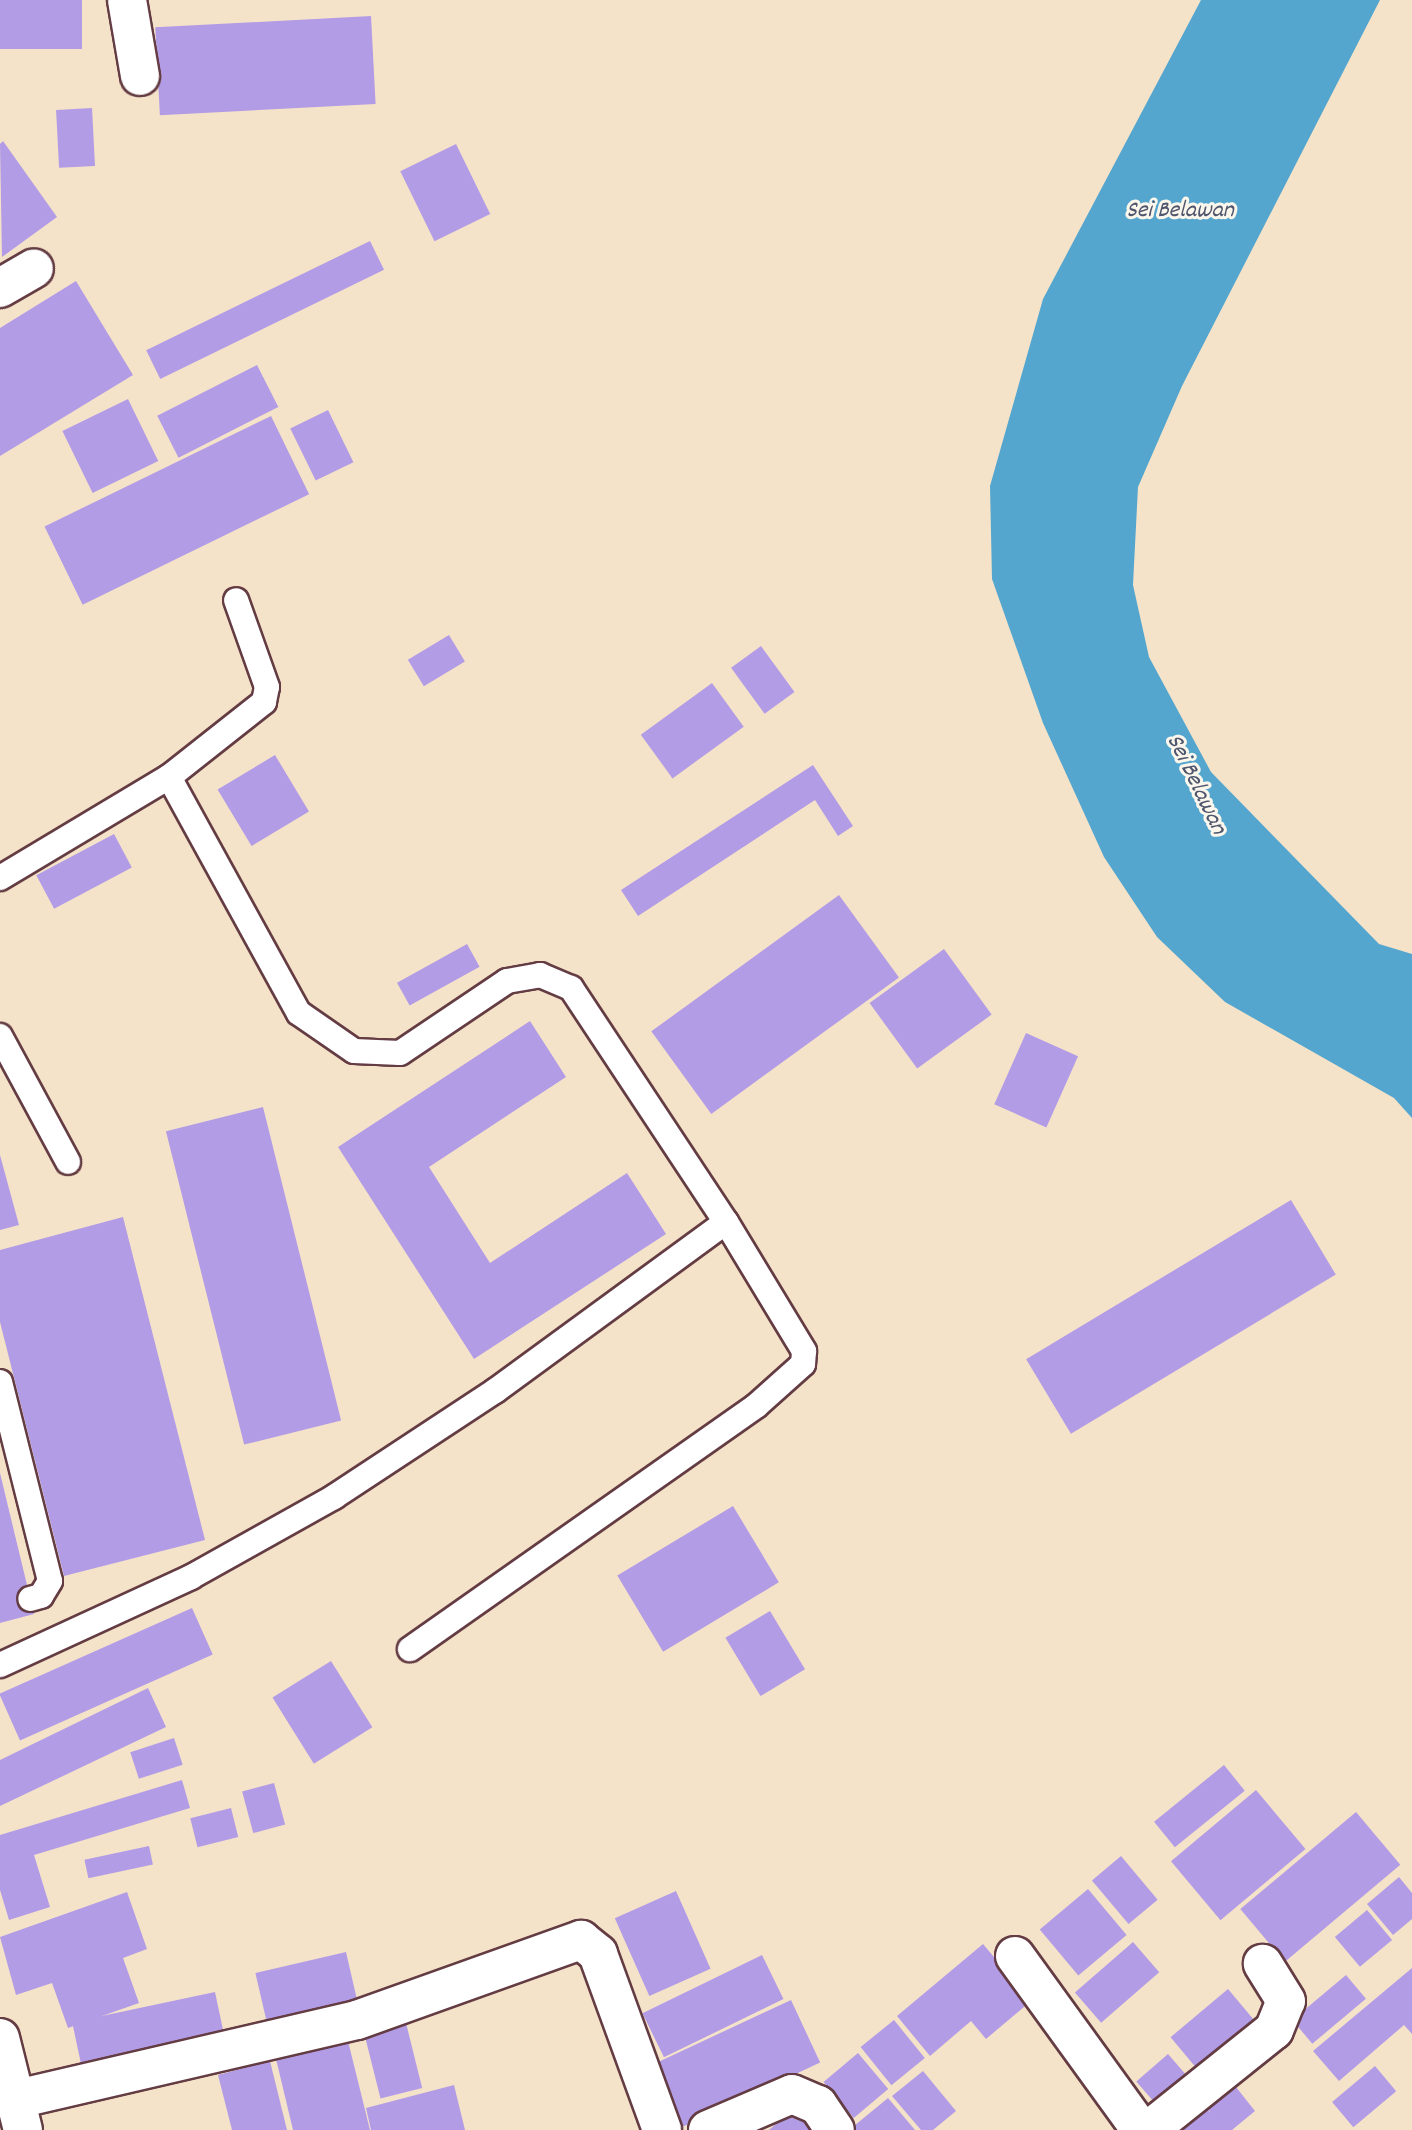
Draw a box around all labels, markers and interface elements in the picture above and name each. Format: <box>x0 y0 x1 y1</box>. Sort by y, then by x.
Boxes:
water label: Sei Belawan <box>1126 198 1234 226</box>
water label: Sei Belawan <box>1158 730 1232 840</box>

